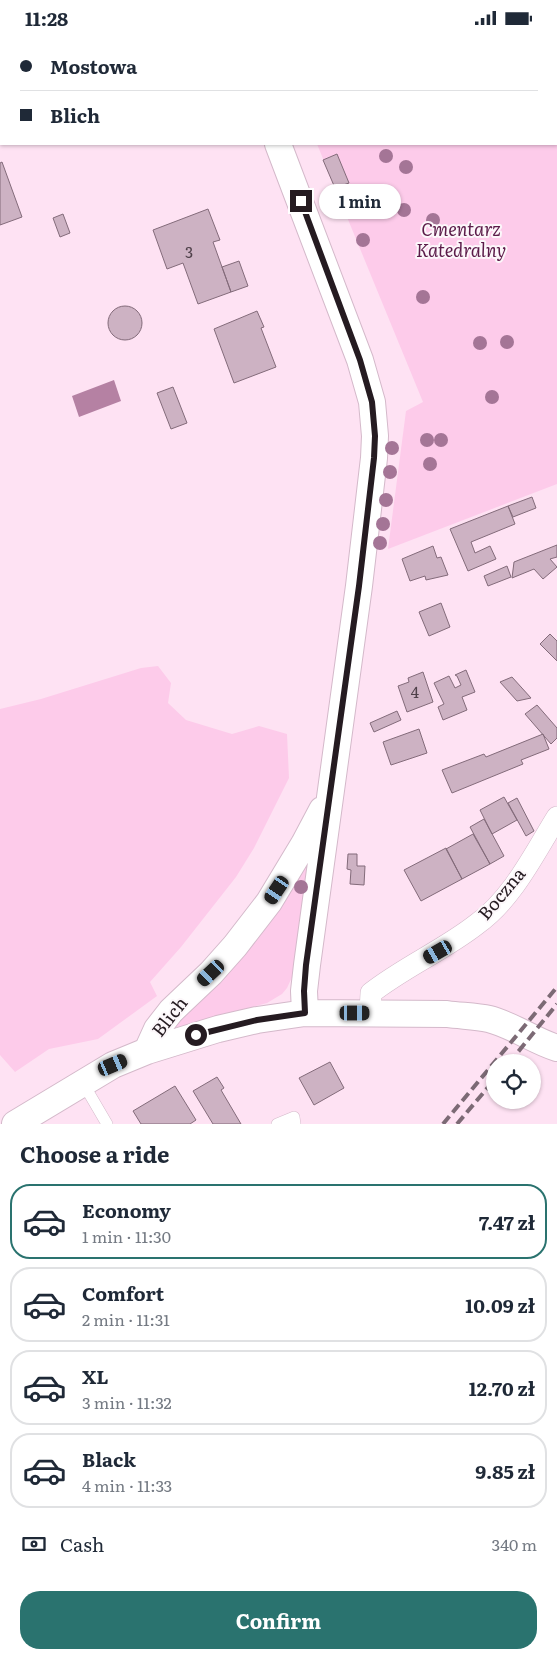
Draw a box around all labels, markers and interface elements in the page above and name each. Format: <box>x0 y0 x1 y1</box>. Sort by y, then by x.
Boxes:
text: 11:28 <box>25 4 68 32</box>
text: Mostowa <box>50 52 137 80</box>
text: Blich <box>50 101 100 129</box>
callout: 1 min <box>318 183 401 219</box>
text: 1 min <box>339 189 381 213</box>
route end <box>290 190 312 212</box>
park label: Cmentarz Katedralny <box>416 215 506 263</box>
house number: 3 <box>185 240 193 263</box>
house number: 4 <box>411 680 419 703</box>
street label: Boczna <box>471 860 531 925</box>
car <box>262 873 291 907</box>
car <box>421 938 454 966</box>
car <box>194 957 227 989</box>
street label: Blich <box>144 990 193 1042</box>
car <box>340 1006 370 1021</box>
route start <box>185 1024 207 1046</box>
car <box>96 1052 129 1078</box>
map controls <box>486 1054 541 1109</box>
button: locate <box>486 1054 541 1109</box>
text: Choose a ride <box>20 1137 169 1170</box>
text: Economy <box>82 1196 171 1224</box>
icon: car <box>22 1199 67 1244</box>
text: 7.47 zł <box>479 1208 535 1236</box>
text: 1 min · 11:30 <box>82 1224 171 1248</box>
text: Comfort <box>82 1279 164 1307</box>
icon: car <box>22 1282 67 1327</box>
text: 10.09 zł <box>465 1291 535 1319</box>
text: 2 min · 11:31 <box>82 1307 170 1331</box>
text: XL <box>82 1362 109 1390</box>
icon: car <box>22 1365 67 1410</box>
text: 12.70 zł <box>469 1374 535 1402</box>
text: 3 min · 11:32 <box>82 1390 172 1414</box>
text: Black <box>82 1445 136 1473</box>
icon: car <box>22 1448 67 1493</box>
text: 9.85 zł <box>475 1457 535 1485</box>
text: 4 min · 11:33 <box>82 1473 172 1497</box>
icon: cash <box>20 1530 48 1558</box>
text: Cash <box>60 1530 104 1558</box>
text: 340 m <box>492 1532 537 1556</box>
button: Confirm <box>20 1591 537 1649</box>

